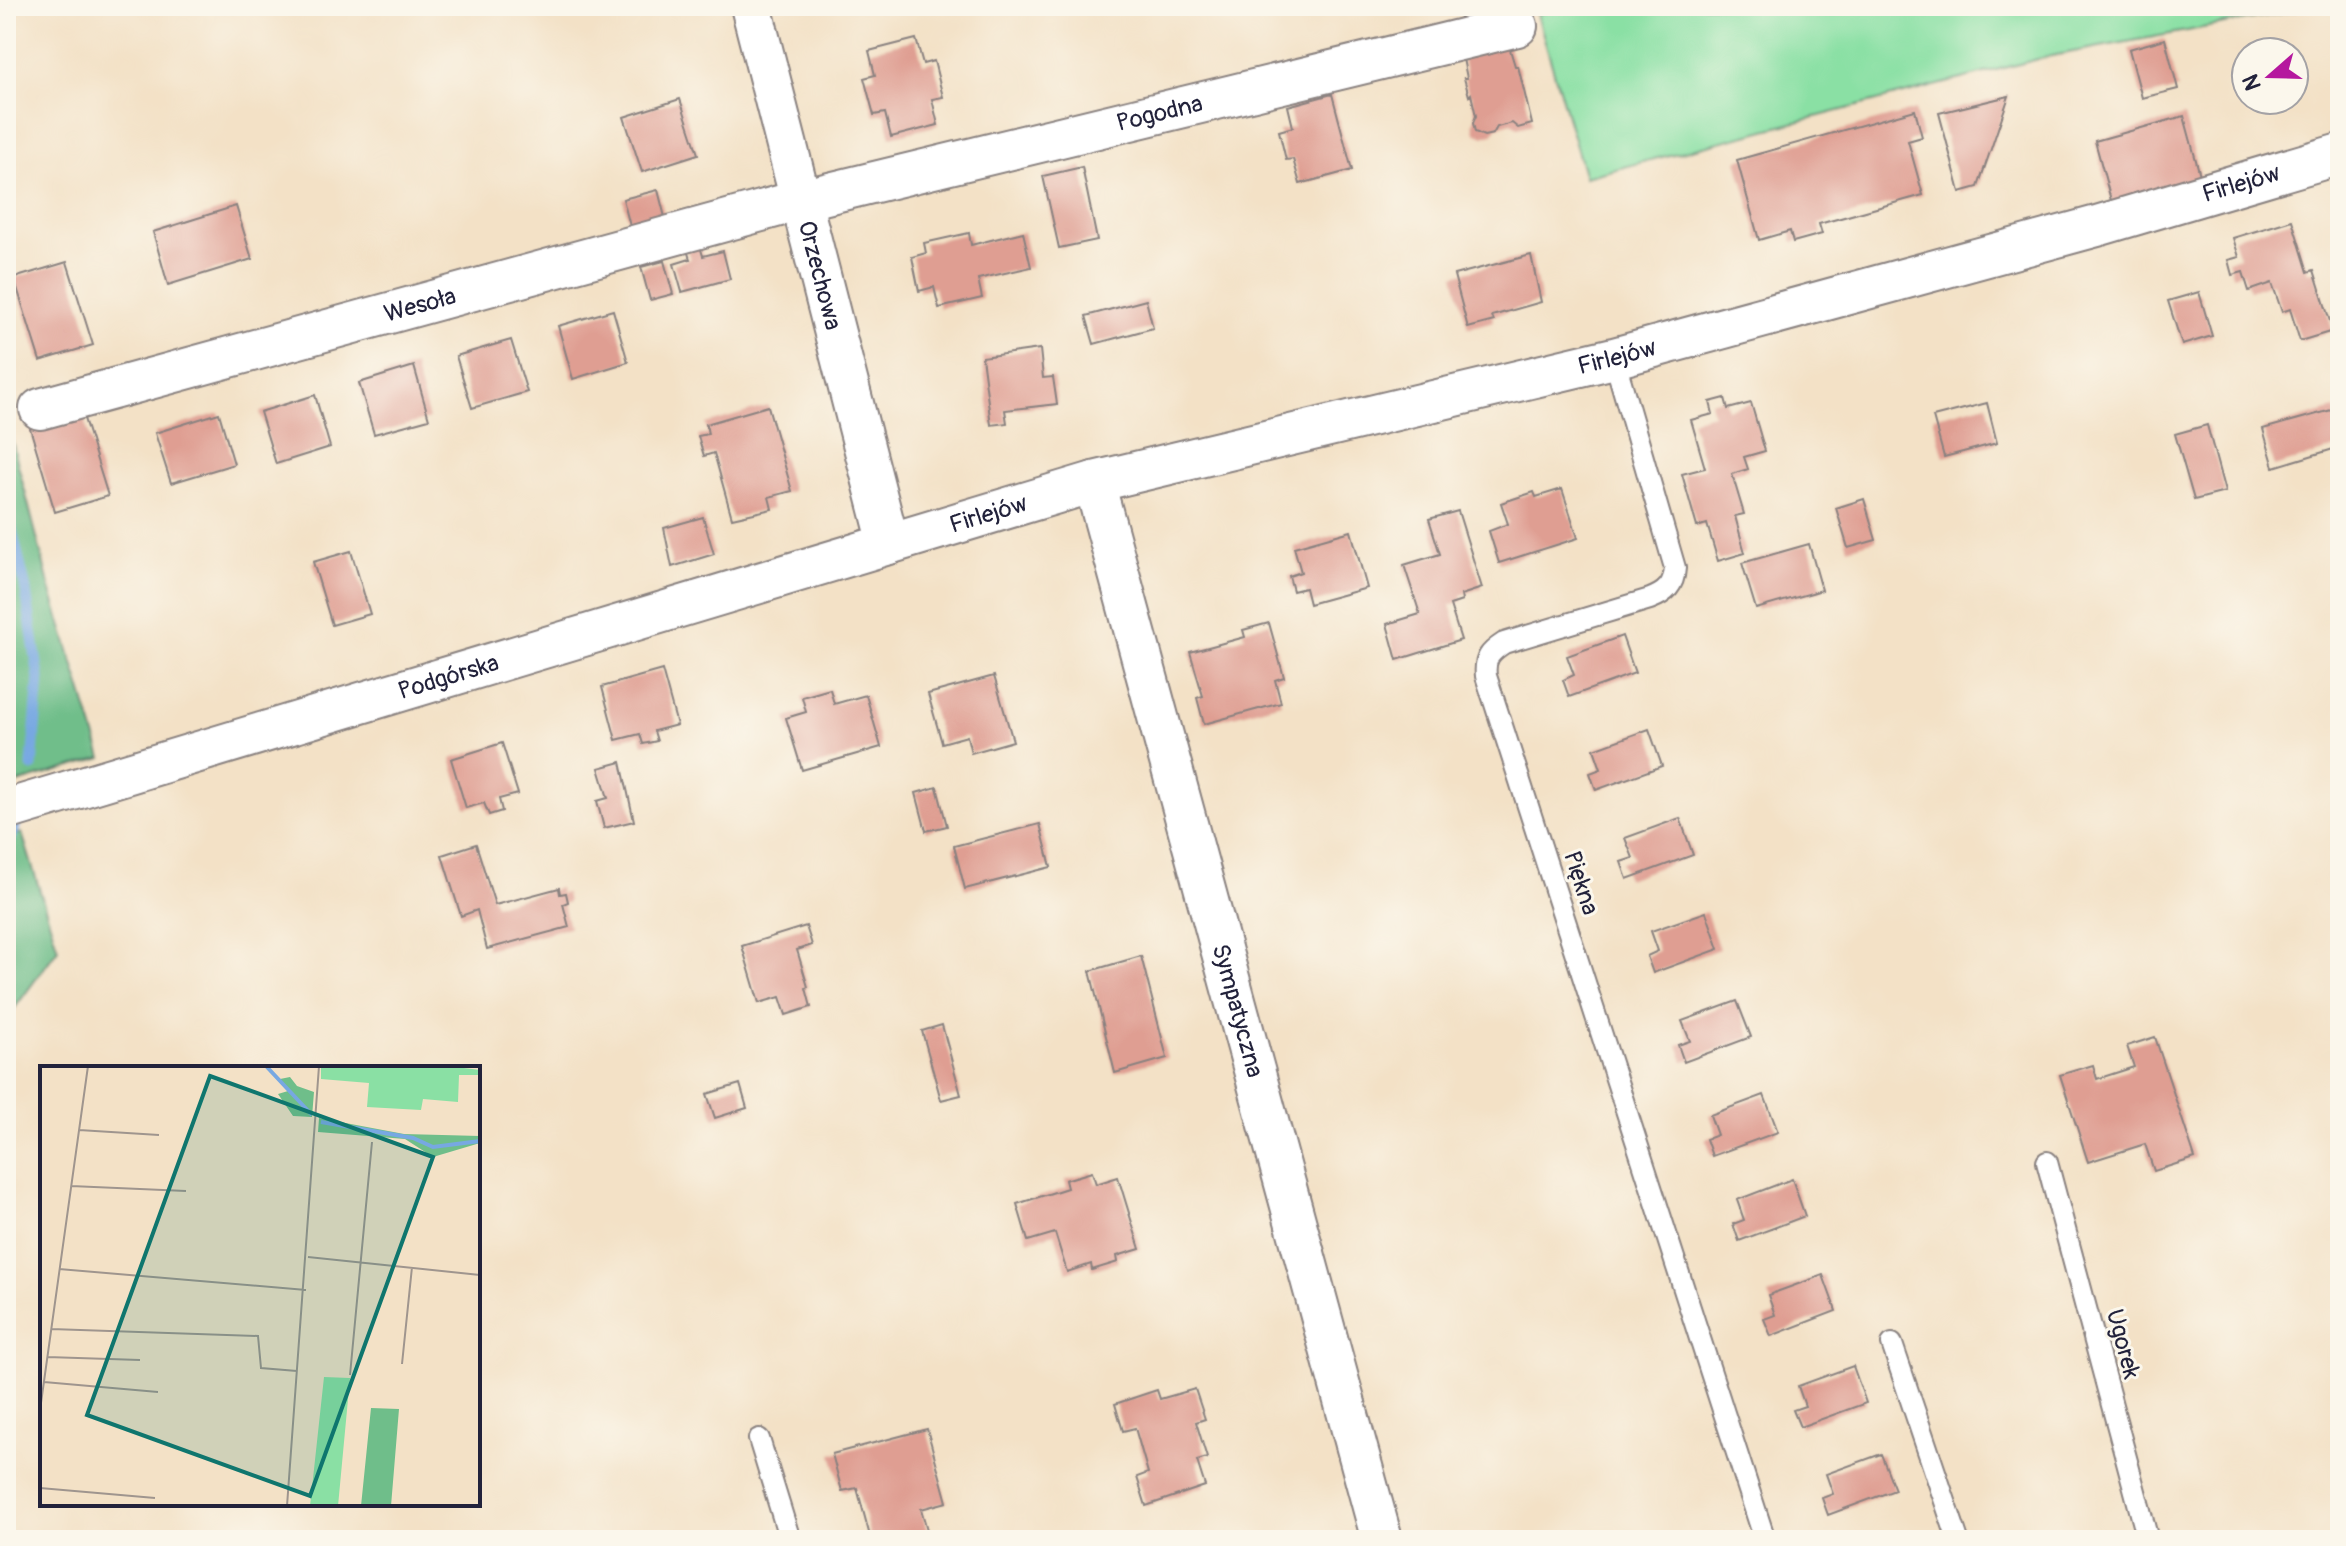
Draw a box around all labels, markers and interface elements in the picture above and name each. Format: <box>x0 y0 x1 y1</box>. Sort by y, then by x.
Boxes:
north arrow <box>2230 36 2310 116</box>
text: N <box>2236 71 2268 94</box>
street label: Pogodna <box>1113 88 1205 137</box>
street label: Firlejów <box>2199 158 2283 209</box>
street label: Orzechowa <box>792 218 848 333</box>
street label: Wesoła <box>381 281 459 328</box>
street label: Firlejów <box>1575 333 1659 381</box>
street label: Firlejów <box>946 488 1031 539</box>
street label: Podgórska <box>395 648 502 705</box>
street label: Piękna <box>1557 848 1605 918</box>
street label: Sympatyczna <box>1206 941 1270 1081</box>
inset map <box>40 1066 480 1506</box>
street label: Ugorek <box>2100 1306 2146 1382</box>

